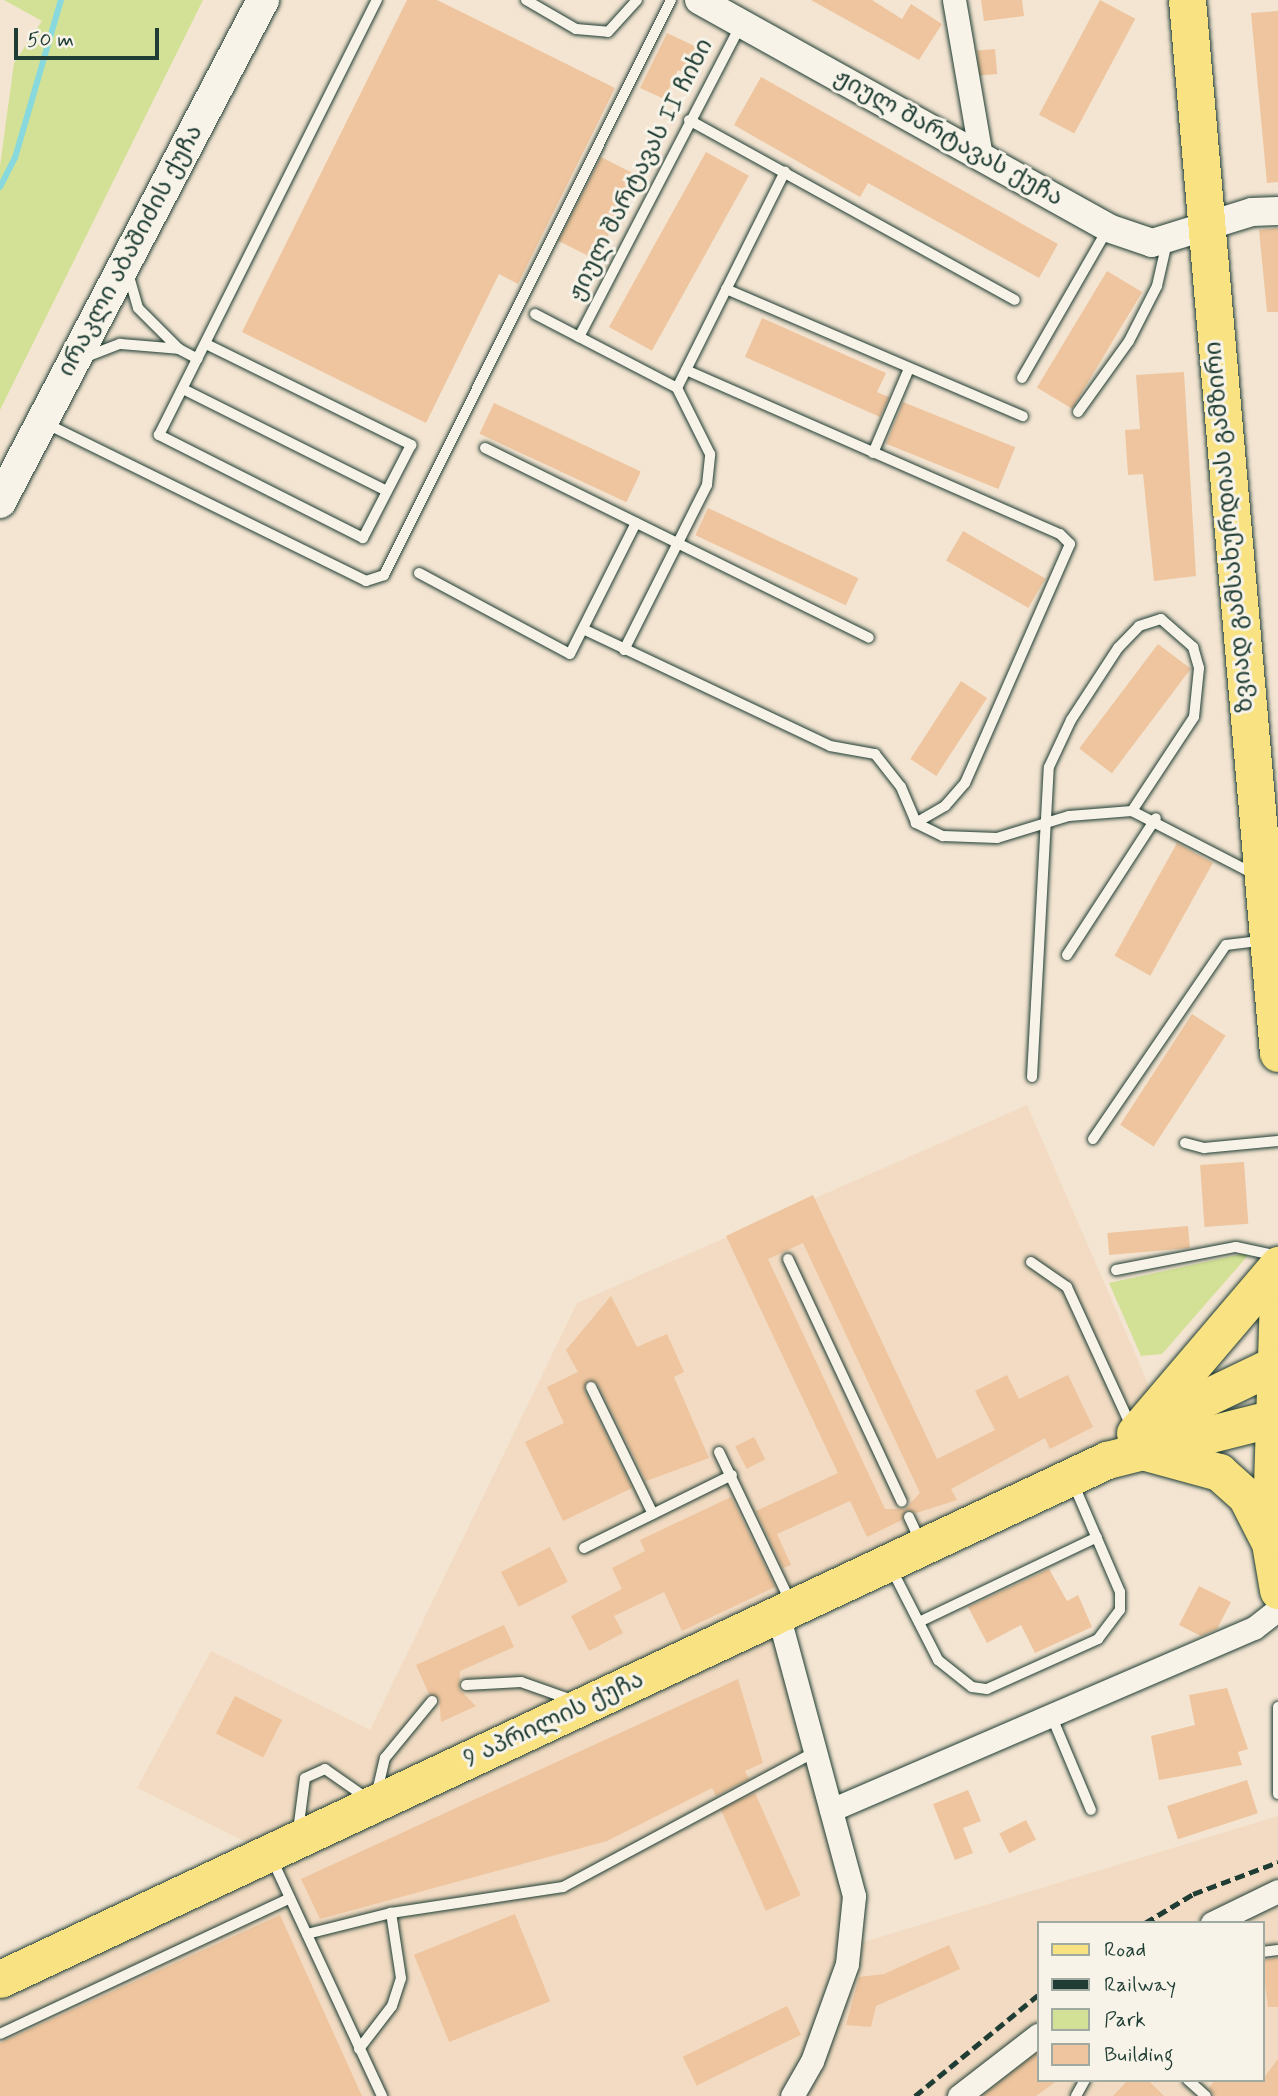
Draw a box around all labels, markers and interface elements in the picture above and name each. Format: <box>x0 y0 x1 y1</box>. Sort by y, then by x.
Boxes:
scale bar <box>18 14 163 58</box>
text: 50 m <box>27 26 74 54</box>
street label: ჟიულ შარტავას II ჩიხი <box>562 34 720 306</box>
street label: ჟიულ შარტავას ქუჩა <box>828 63 1068 213</box>
street label: ირაკლი აბაშიძის ქუჩა <box>52 120 210 382</box>
street label: ზვიად გამსახურდიას გამზირი <box>1199 340 1261 714</box>
street label: 9 აპრილის ქუჩა <box>459 1666 649 1774</box>
legend <box>1036 1921 1264 2082</box>
text: Road <box>1104 1936 1146 1964</box>
text: Railway <box>1104 1971 1176 1999</box>
text: Park <box>1104 2006 1146 2034</box>
text: Building <box>1104 2041 1174 2069</box>

